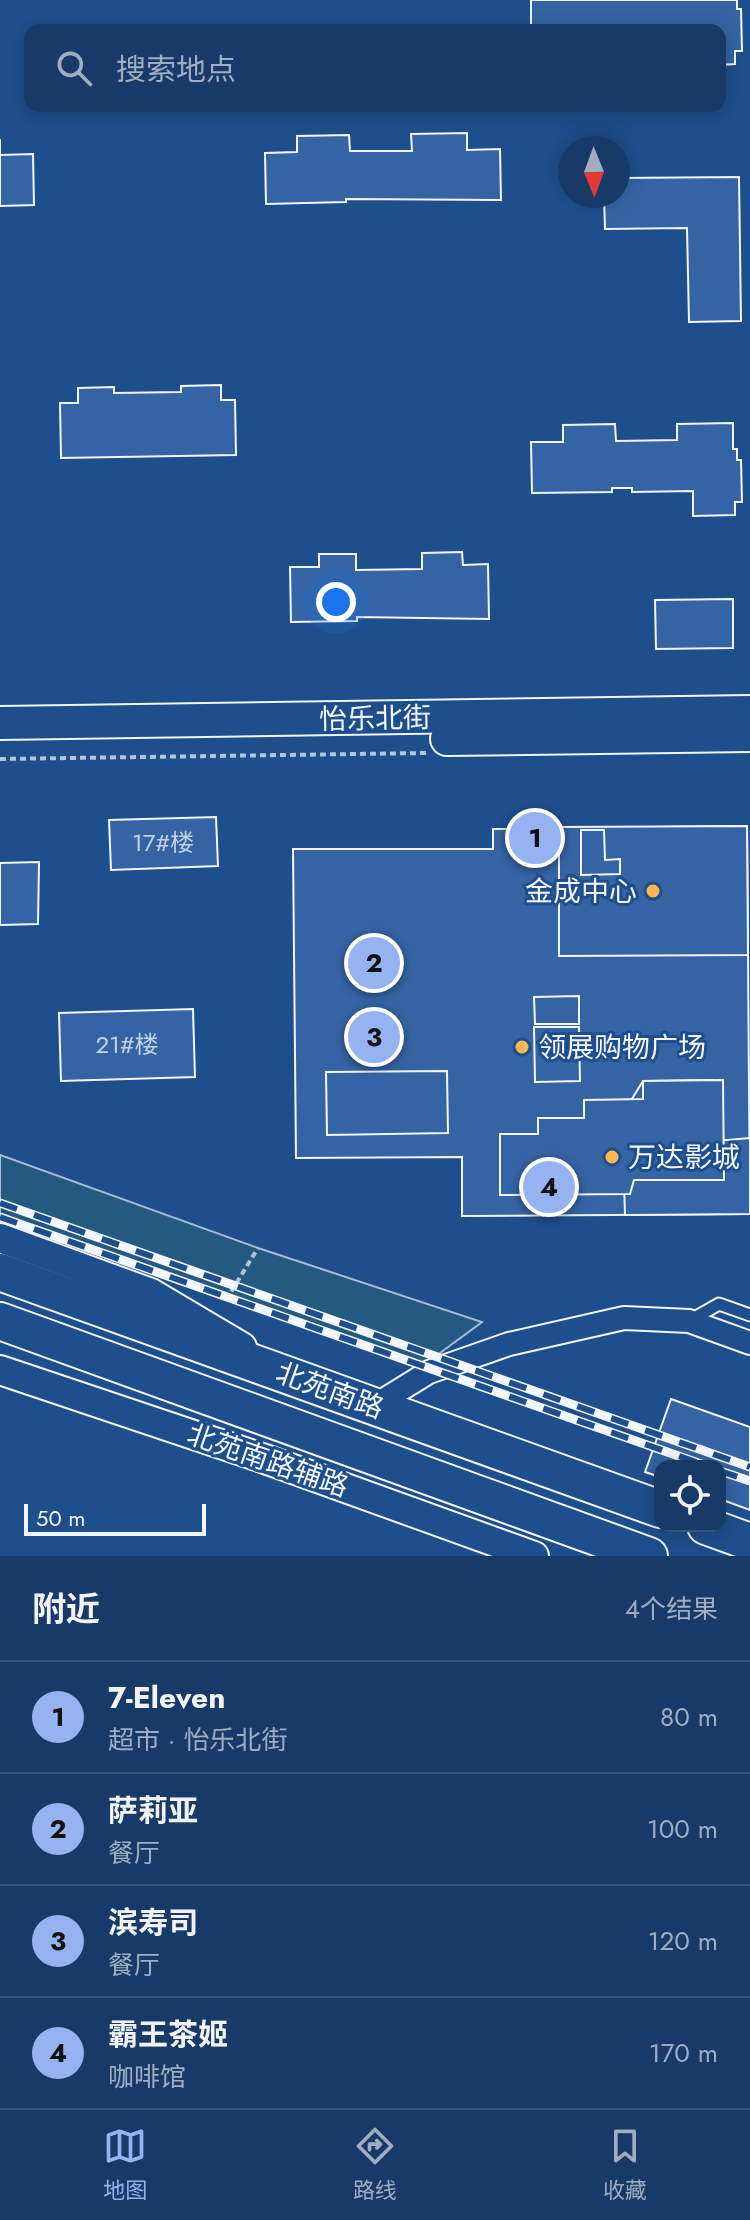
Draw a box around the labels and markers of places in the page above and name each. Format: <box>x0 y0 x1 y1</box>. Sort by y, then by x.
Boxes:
pin: 1 <box>509 808 561 868</box>
place label: 金成中心 <box>525 871 637 912</box>
marker: 金成中心 <box>644 882 662 900</box>
pin: 2 <box>348 933 400 993</box>
pin: 3 <box>348 1007 400 1067</box>
place label: 领展购物广场 <box>538 1027 706 1068</box>
marker: 领展购物广场 <box>513 1038 531 1056</box>
place label: 万达影城 <box>628 1137 740 1178</box>
marker: 万达影城 <box>603 1148 621 1166</box>
pin: 4 <box>523 1157 575 1217</box>

